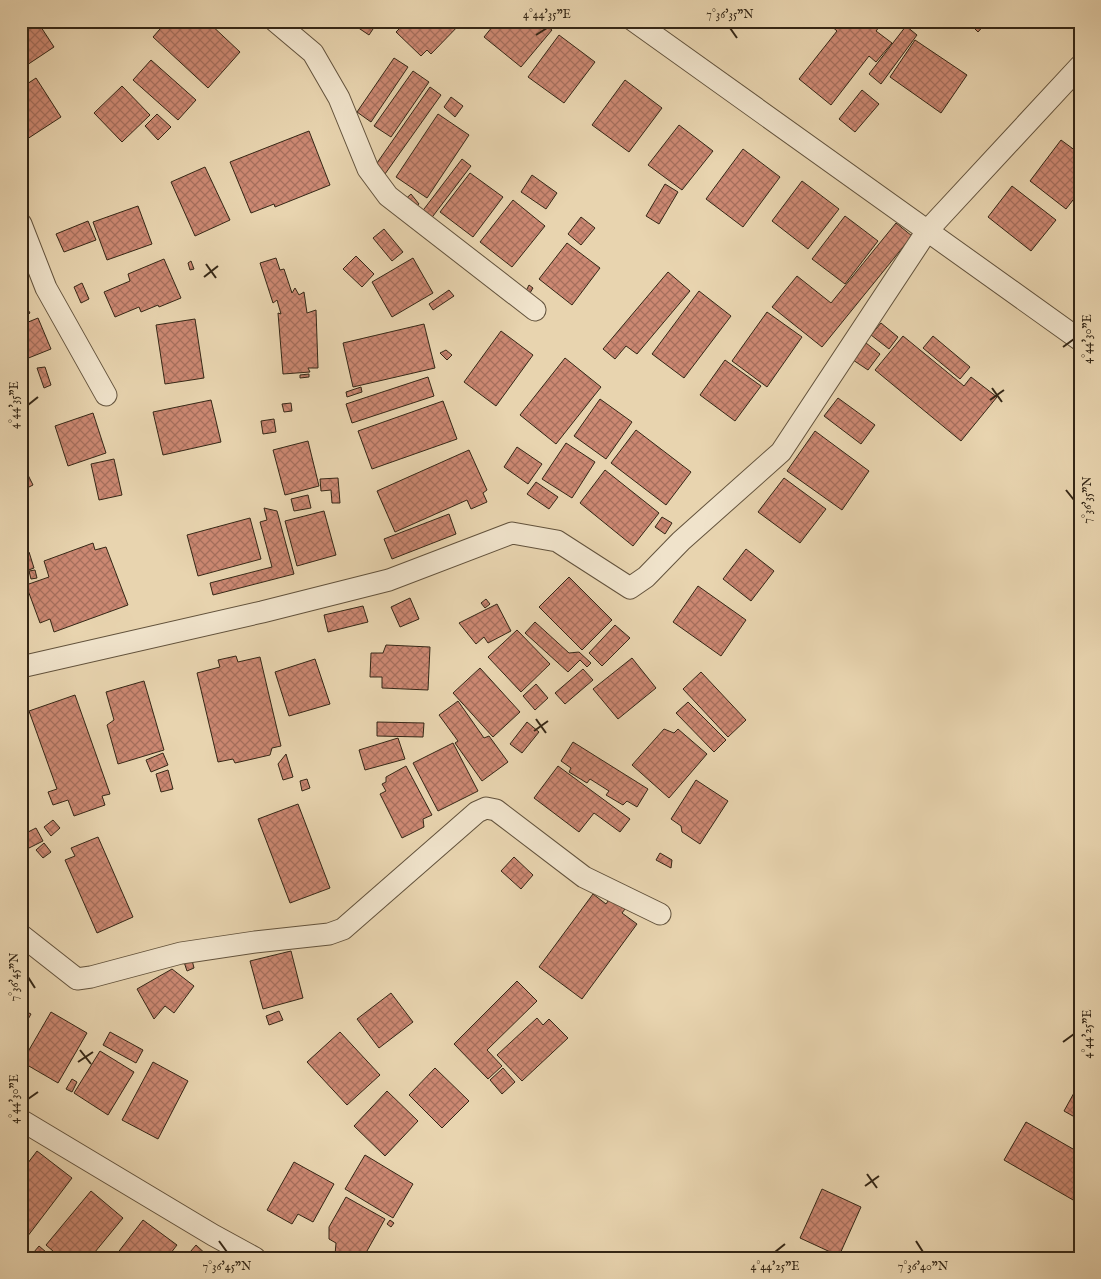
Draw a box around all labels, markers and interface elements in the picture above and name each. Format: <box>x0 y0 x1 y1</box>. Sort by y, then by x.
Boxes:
text: 4°44'35"E <box>523 7 571 22</box>
text: 7°36'35"N <box>706 7 754 22</box>
text: 4°44'30"E <box>1080 314 1095 364</box>
text: 4°44'35"E <box>7 381 22 429</box>
text: 7°36'35"N <box>1080 476 1095 524</box>
text: 7°36'45"N <box>7 952 22 1001</box>
text: 4°44'25"E <box>1080 1010 1095 1058</box>
text: 4°44'30"E <box>7 1074 22 1124</box>
text: 7°36'45"N <box>203 1259 252 1274</box>
text: 4°44'25"E <box>751 1259 799 1274</box>
text: 7°36'40"N <box>898 1259 949 1274</box>

